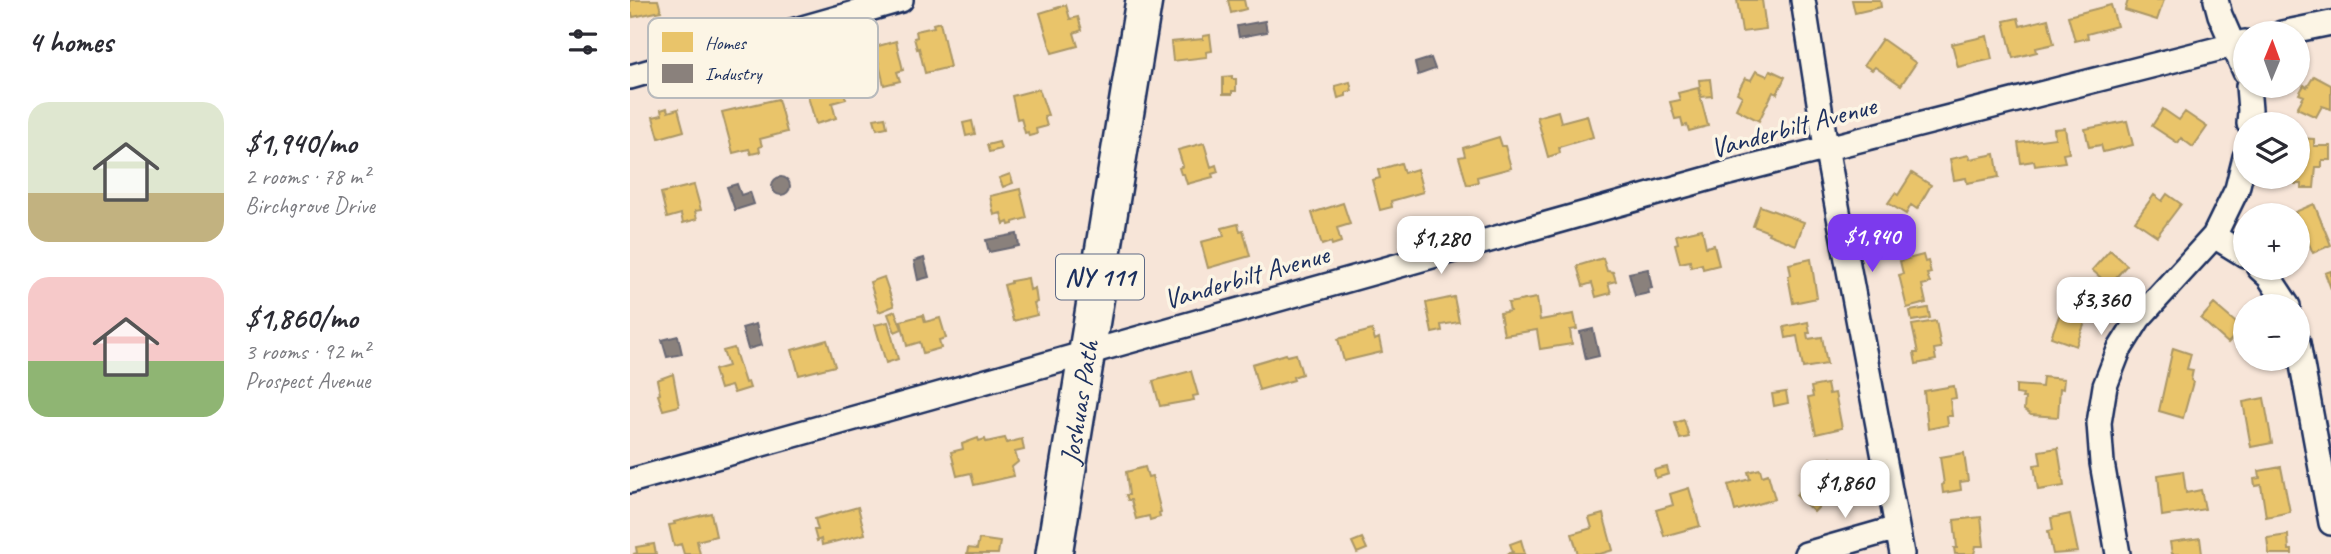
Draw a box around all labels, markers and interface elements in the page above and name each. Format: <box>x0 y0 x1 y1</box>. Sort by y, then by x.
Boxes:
legend <box>648 18 878 98</box>
north arrow <box>2233 21 2310 98</box>
map controls <box>2233 21 2310 371</box>
text: 4 homes <box>28 23 113 61</box>
icon: filters <box>564 23 602 61</box>
text: Homes <box>705 31 747 55</box>
text: Industry <box>705 62 763 86</box>
street label: Vanderbilt Avenue <box>1707 87 1882 165</box>
button: layers <box>2233 112 2310 189</box>
text: $1,940/mo <box>245 124 357 162</box>
icon: home <box>84 130 168 214</box>
text: 2 rooms · 78 m² <box>245 162 369 191</box>
text: Birchgrove Drive <box>245 191 375 220</box>
button: + <box>2233 203 2310 280</box>
pin: $1,940 <box>1815 215 1929 274</box>
pin: $1,280 <box>1384 216 1498 276</box>
text: $1,940 <box>1844 222 1900 251</box>
text: $1,280 <box>1413 224 1469 253</box>
street label: Vanderbilt Avenue <box>1160 236 1334 317</box>
road number: NY 111 <box>1056 254 1144 300</box>
pin: $3,360 <box>2044 278 2158 337</box>
text: $3,360 <box>2073 285 2129 314</box>
button: − <box>2233 294 2310 371</box>
text: $1,860/mo <box>245 299 358 337</box>
icon: home <box>84 305 168 389</box>
street label: Joshuas Path <box>1052 336 1107 468</box>
text: 3 rooms · 92 m² <box>245 337 369 366</box>
text: Prospect Avenue <box>245 366 370 395</box>
pin: $1,860 <box>1788 461 1902 520</box>
text: $1,860 <box>1817 468 1873 497</box>

